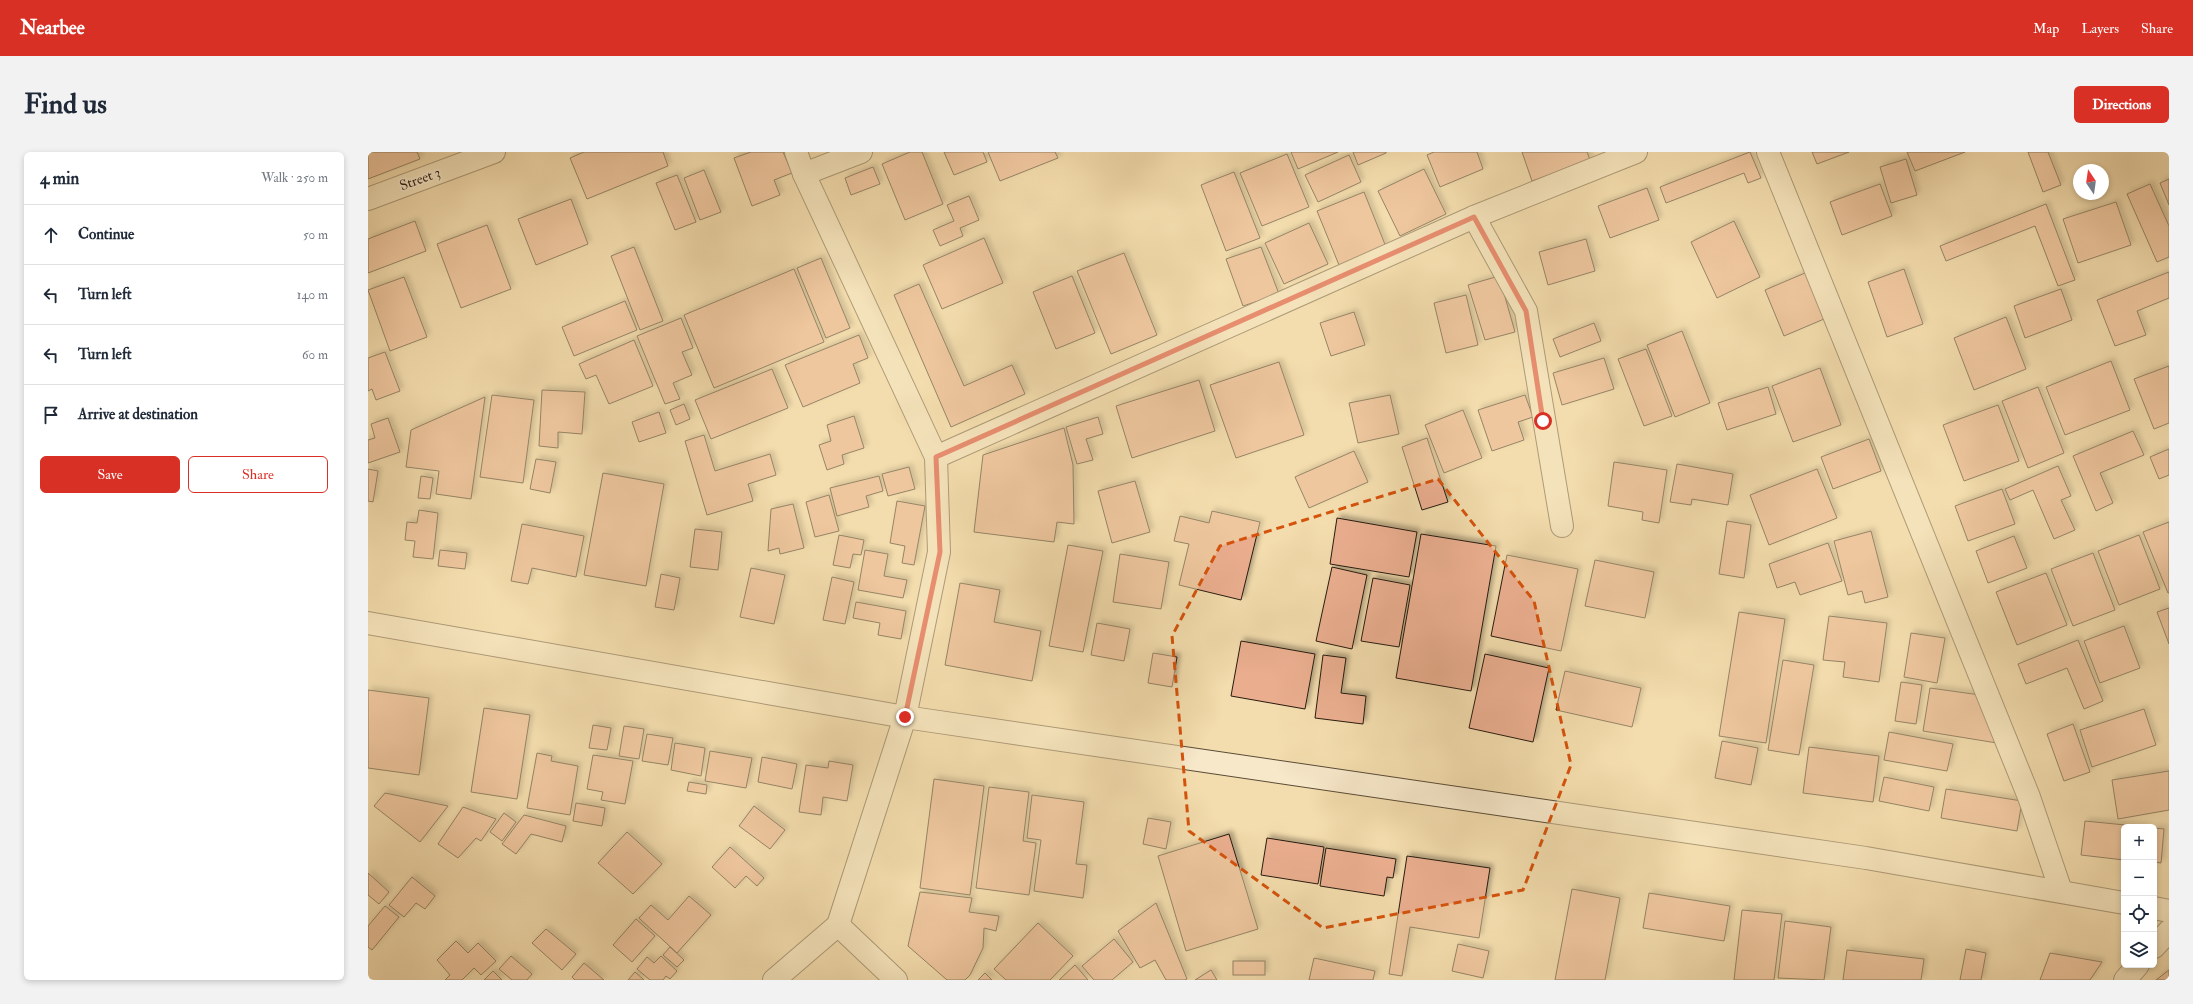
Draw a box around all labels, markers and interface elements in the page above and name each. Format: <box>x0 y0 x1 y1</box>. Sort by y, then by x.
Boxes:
text: Nearbee <box>20 16 85 40</box>
text: Map <box>2033 20 2059 37</box>
text: Layers <box>2081 20 2119 37</box>
text: Share <box>2141 20 2173 37</box>
button: Directions <box>2074 86 2169 123</box>
text: Find us <box>24 87 107 122</box>
street label: Street 3 <box>397 164 443 194</box>
north arrow <box>2073 164 2109 200</box>
text: 4 min <box>40 168 79 189</box>
text: Walk · 250 m <box>261 170 328 186</box>
icon: ahead <box>40 224 62 246</box>
text: Continue <box>78 225 134 244</box>
text: 50 m <box>303 227 328 243</box>
icon: left <box>40 284 62 306</box>
text: Turn left <box>78 285 132 304</box>
text: 140 m <box>297 287 328 303</box>
icon: left <box>40 344 62 366</box>
text: Turn left <box>78 345 132 364</box>
text: 60 m <box>302 347 328 363</box>
icon: arrive <box>40 404 62 426</box>
text: Arrive at destination <box>78 405 198 424</box>
route start <box>1534 412 1552 430</box>
button: Save <box>40 456 180 493</box>
button: Share <box>188 456 328 493</box>
route end <box>896 708 914 726</box>
map controls <box>2121 824 2157 968</box>
button: + <box>2121 824 2157 860</box>
button: − <box>2121 860 2157 896</box>
button: locate <box>2121 896 2157 932</box>
button: layers <box>2121 932 2157 968</box>

